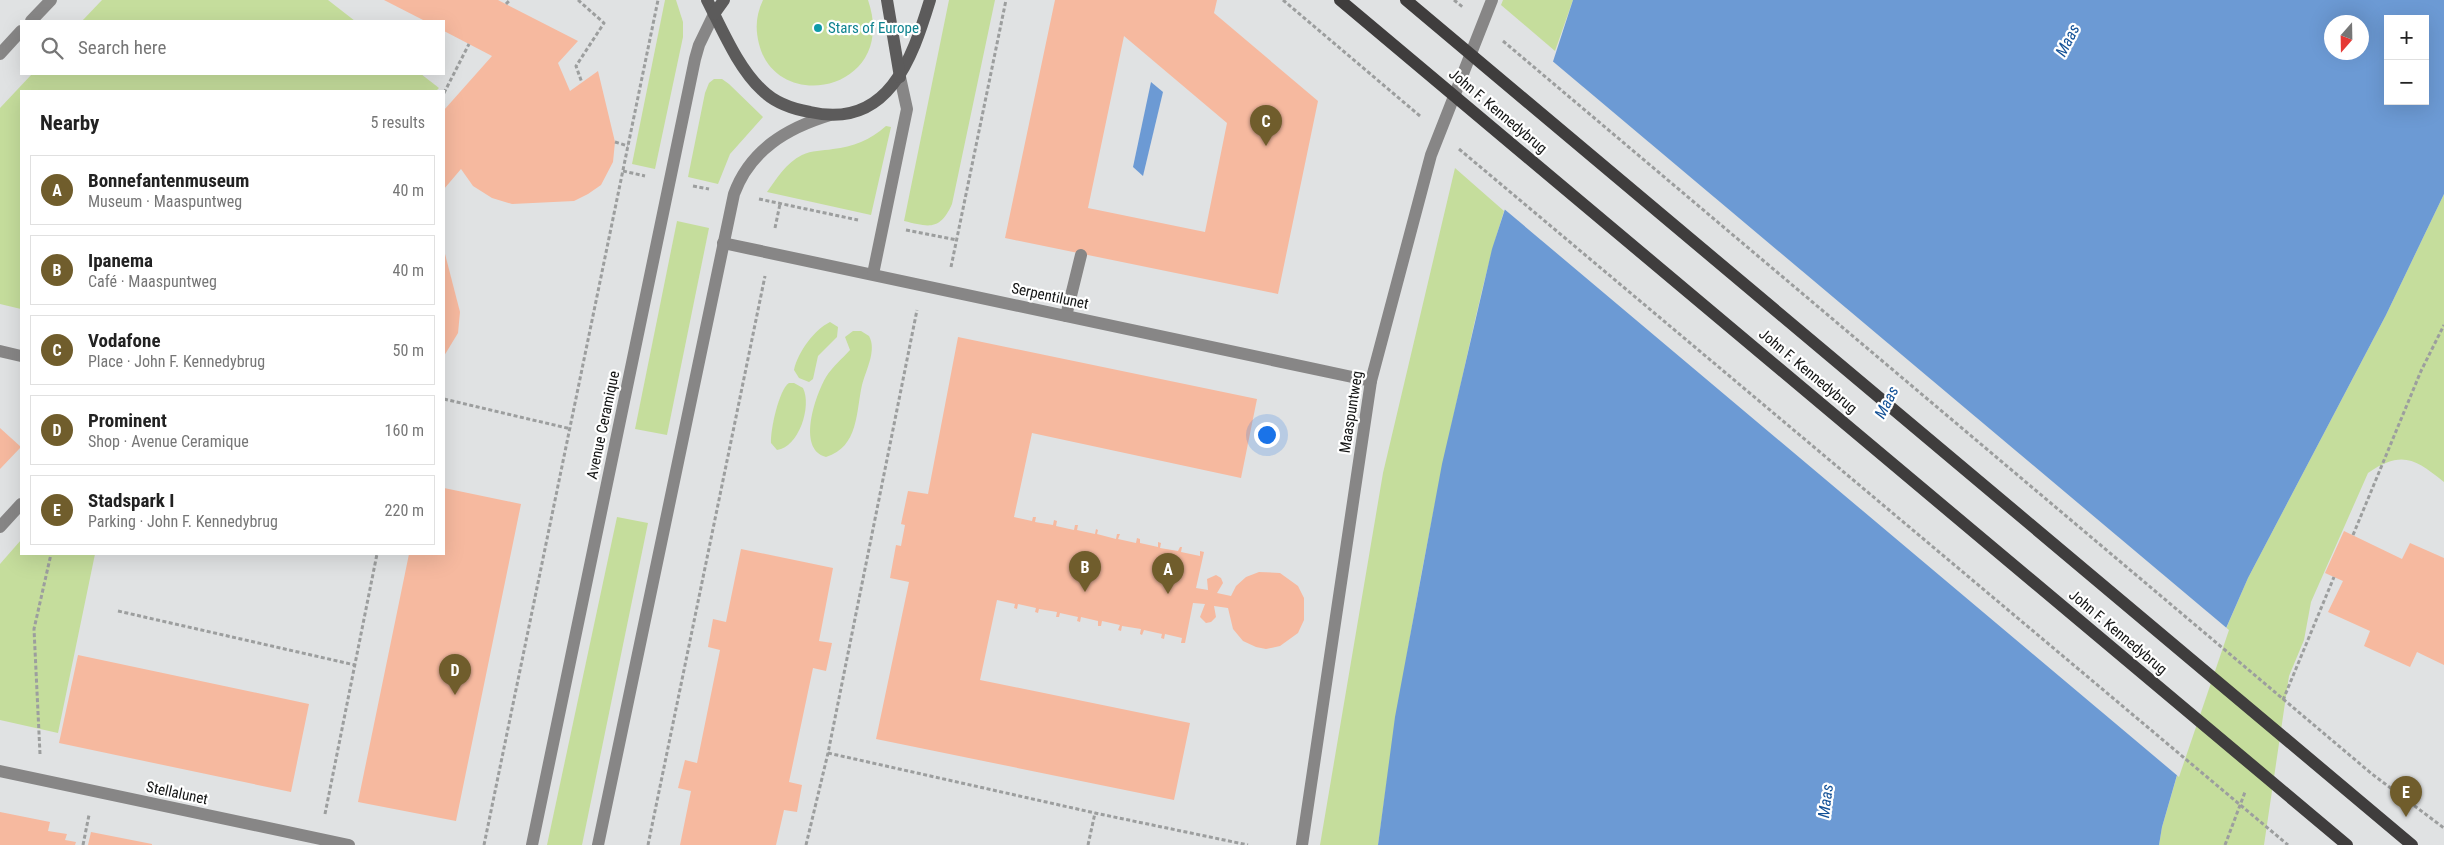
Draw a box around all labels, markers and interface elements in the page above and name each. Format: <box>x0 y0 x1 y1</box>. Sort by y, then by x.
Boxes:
north arrow <box>2324 15 2369 60</box>
map controls <box>2384 15 2429 105</box>
button: + <box>2384 15 2429 60</box>
place label: Stars of Europe <box>828 19 919 37</box>
search box <box>20 20 445 75</box>
water label: Maas <box>2051 21 2084 60</box>
marker: Stars of Europe <box>812 22 824 34</box>
icon: search <box>38 34 66 62</box>
text: Search here <box>78 36 166 59</box>
button: − <box>2384 60 2429 105</box>
street label: John F. Kennedybrug <box>1445 65 1551 157</box>
pin: C <box>1250 105 1282 146</box>
text: Nearby <box>40 111 99 135</box>
text: 5 results <box>370 113 425 132</box>
text: Bonnefantenmuseum <box>88 169 249 192</box>
text: A <box>52 181 62 200</box>
text: 40 m <box>392 181 424 200</box>
text: Museum · Maaspuntweg <box>88 192 242 211</box>
text: Ipanema <box>88 249 153 272</box>
text: B <box>53 261 61 280</box>
text: 40 m <box>392 261 424 280</box>
text: Café · Maaspuntweg <box>88 272 217 291</box>
street label: Serpentilunet <box>1010 279 1090 313</box>
street label: John F. Kennedybrug <box>1755 325 1861 417</box>
text: Vodafone <box>88 329 161 352</box>
text: C <box>52 341 62 360</box>
text: 50 m <box>392 341 424 360</box>
text: Place · John F. Kennedybrug <box>88 352 265 371</box>
street label: Avenue Ceramique <box>583 369 623 481</box>
street label: Maaspuntweg <box>1336 370 1366 454</box>
water label: Maas <box>1870 383 1903 422</box>
text: Prominent <box>88 409 167 432</box>
text: D <box>52 421 62 440</box>
text: 160 m <box>385 421 424 440</box>
your location <box>1254 422 1280 448</box>
text: Shop · Avenue Ceramique <box>88 432 249 451</box>
text: Stadspark I <box>88 489 174 512</box>
text: E <box>53 501 61 520</box>
text: 220 m <box>385 501 424 520</box>
text: Parking · John F. Kennedybrug <box>88 512 278 531</box>
pin: B <box>1069 551 1101 592</box>
pin: A <box>1152 553 1184 594</box>
street label: John F. Kennedybrug <box>2065 586 2171 678</box>
pin: D <box>439 654 471 695</box>
pin: E <box>2390 776 2422 817</box>
street label: Stellalunet <box>144 778 210 808</box>
water label: Maas <box>1814 783 1837 819</box>

